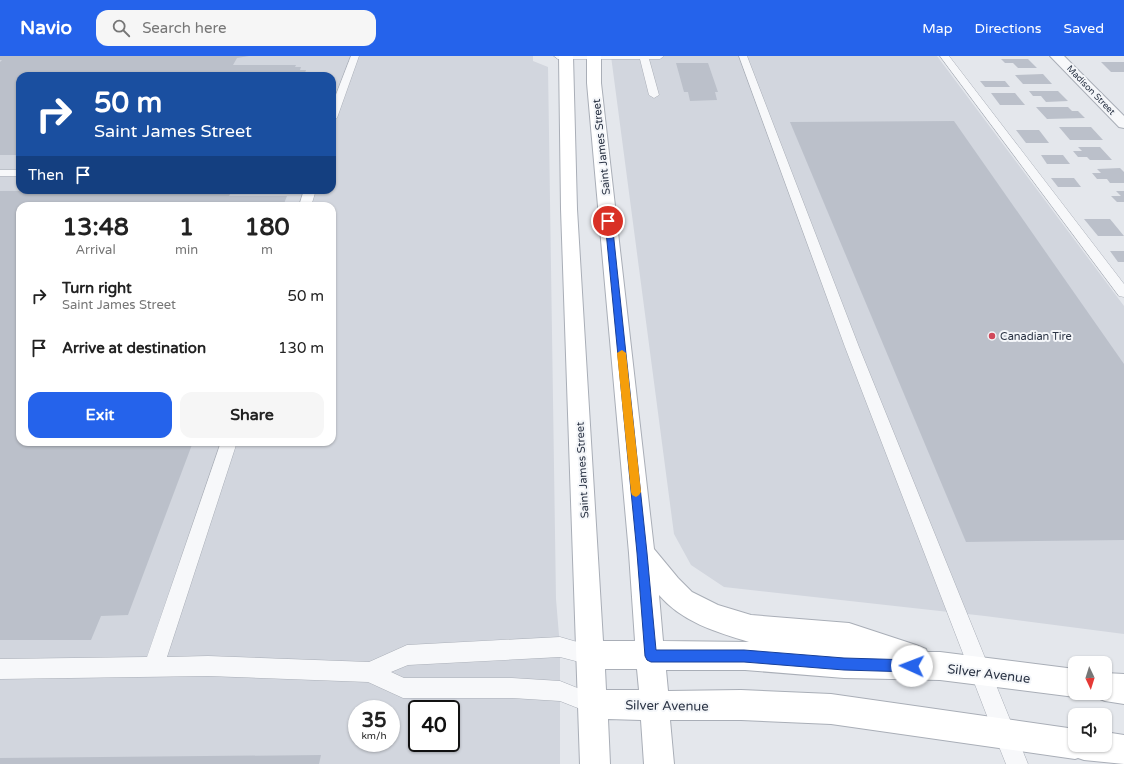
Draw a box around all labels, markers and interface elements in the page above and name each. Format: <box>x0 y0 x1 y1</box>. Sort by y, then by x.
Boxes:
search box <box>96 10 376 46</box>
text: Navio <box>20 17 72 39</box>
icon: search <box>110 17 132 39</box>
text: Search here <box>142 19 226 37</box>
text: Map <box>922 20 953 37</box>
text: Directions <box>975 20 1042 37</box>
text: Saved <box>1064 20 1104 37</box>
street label: Madison Street <box>1064 63 1118 118</box>
text: 50 m <box>94 86 162 120</box>
icon: right <box>28 88 80 140</box>
street label: Saint James Street <box>590 98 613 196</box>
text: Saint James Street <box>94 120 252 142</box>
icon: arrive <box>72 164 94 186</box>
text: Then <box>28 166 64 184</box>
pin <box>591 204 625 238</box>
icon: arrive <box>597 210 619 232</box>
text: 13:48 <box>62 213 129 242</box>
text: 1 <box>179 213 194 242</box>
text: 180 <box>244 213 290 242</box>
text: Arrival <box>75 242 116 258</box>
text: min <box>175 242 198 258</box>
text: m <box>261 242 273 258</box>
text: Turn right <box>62 279 132 297</box>
icon: right <box>28 285 50 307</box>
text: 50 m <box>287 287 324 305</box>
text: Saint James Street <box>62 297 176 313</box>
place label: Canadian Tire <box>1000 330 1072 343</box>
marker: Canadian Tire <box>987 331 997 341</box>
icon: arrive <box>28 337 50 359</box>
text: Arrive at destination <box>62 339 206 357</box>
text: 130 m <box>278 339 324 357</box>
button: Exit <box>28 392 172 438</box>
button: Share <box>180 392 324 438</box>
street label: Saint James Street <box>573 421 592 519</box>
position arrow <box>891 645 933 687</box>
north arrow <box>1068 656 1112 700</box>
map controls <box>1068 656 1112 752</box>
street label: Silver Avenue <box>947 661 1031 687</box>
street label: Silver Avenue <box>625 697 709 715</box>
speed limit sign: 40 <box>408 700 460 752</box>
button: sound <box>1068 708 1112 752</box>
text: 35 <box>361 709 387 733</box>
text: km/h <box>361 730 387 742</box>

